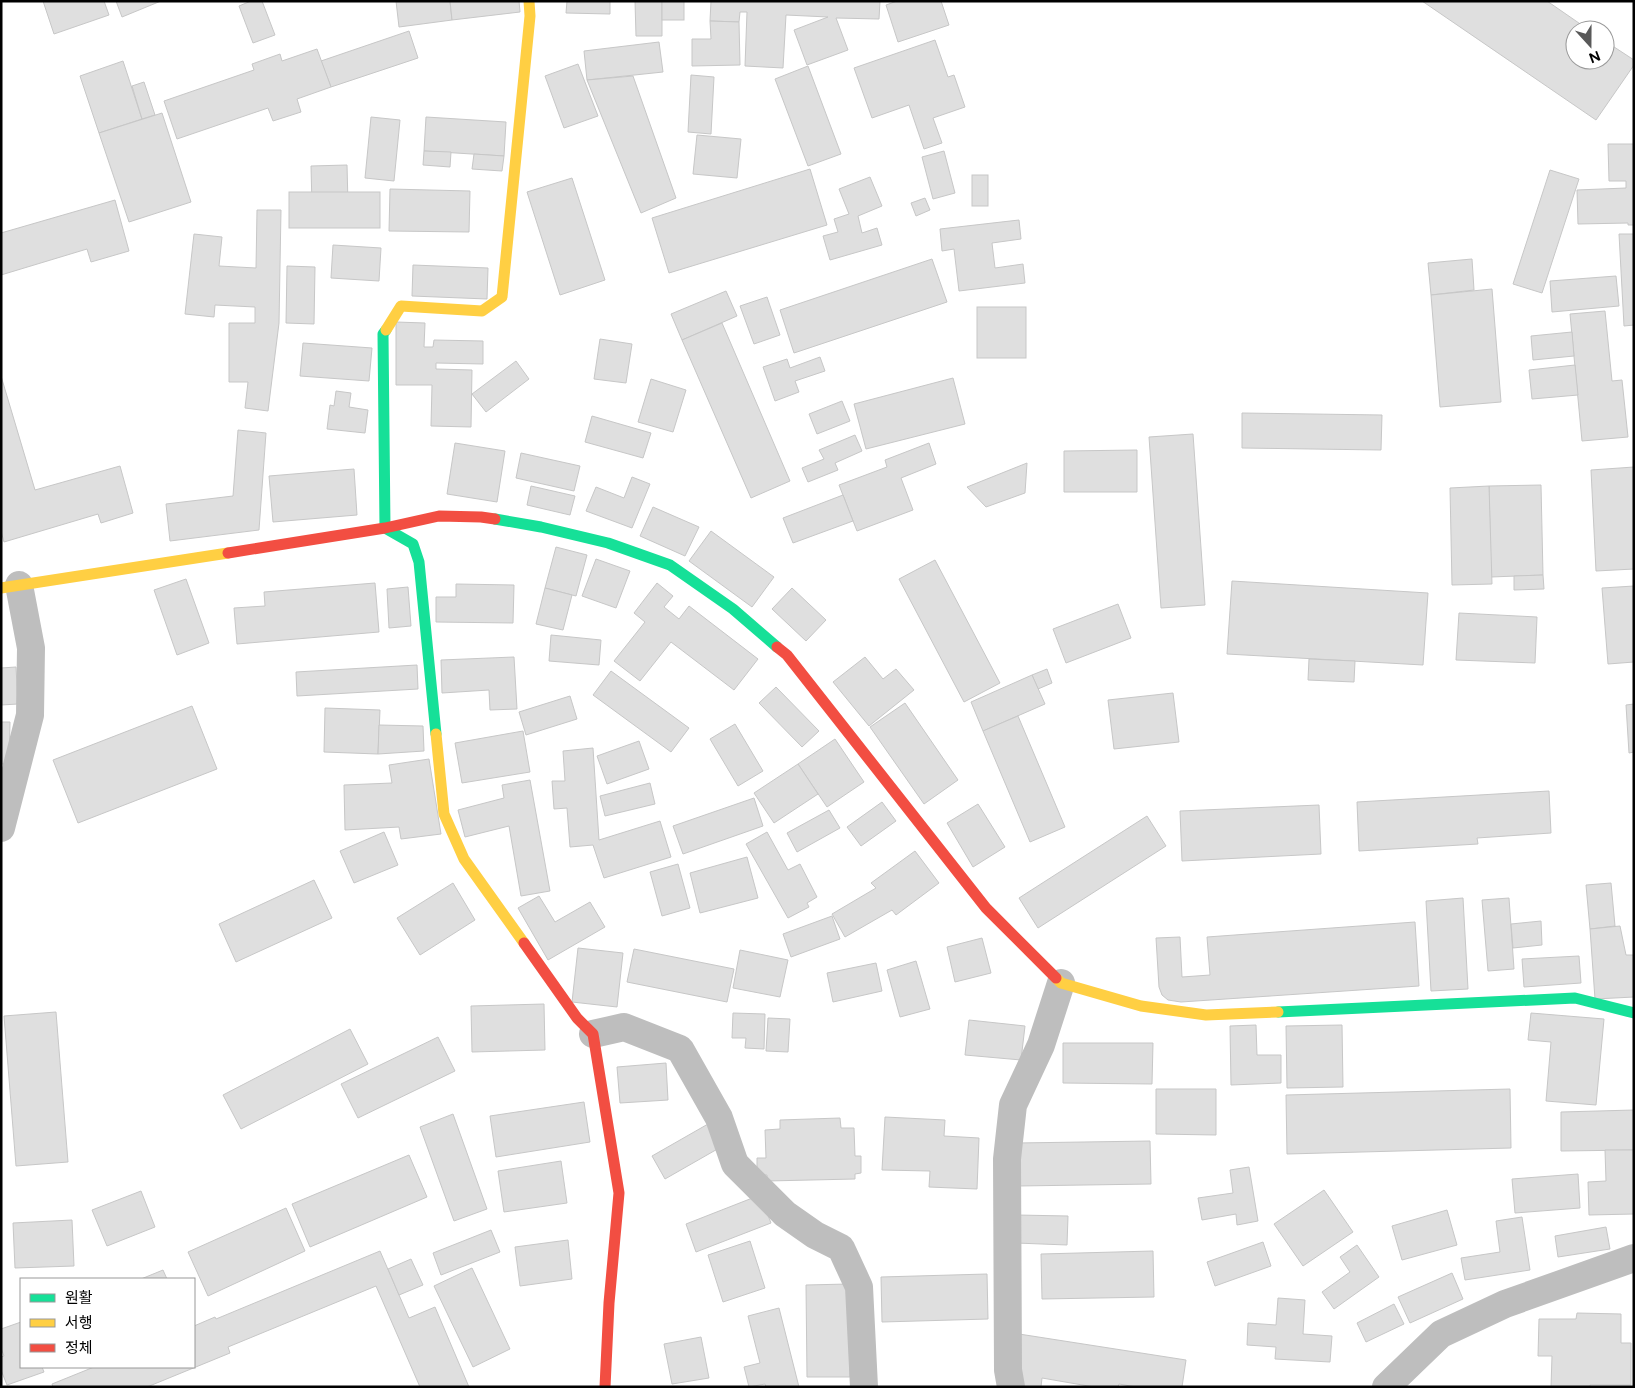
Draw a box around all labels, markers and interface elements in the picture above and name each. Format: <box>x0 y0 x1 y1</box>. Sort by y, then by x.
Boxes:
north arrow <box>1565 20 1615 70</box>
text: N <box>1586 47 1603 67</box>
legend <box>20 1278 195 1368</box>
text: 원활 <box>65 1289 93 1307</box>
text: 서행 <box>65 1314 93 1332</box>
text: 정체 <box>65 1339 93 1357</box>

